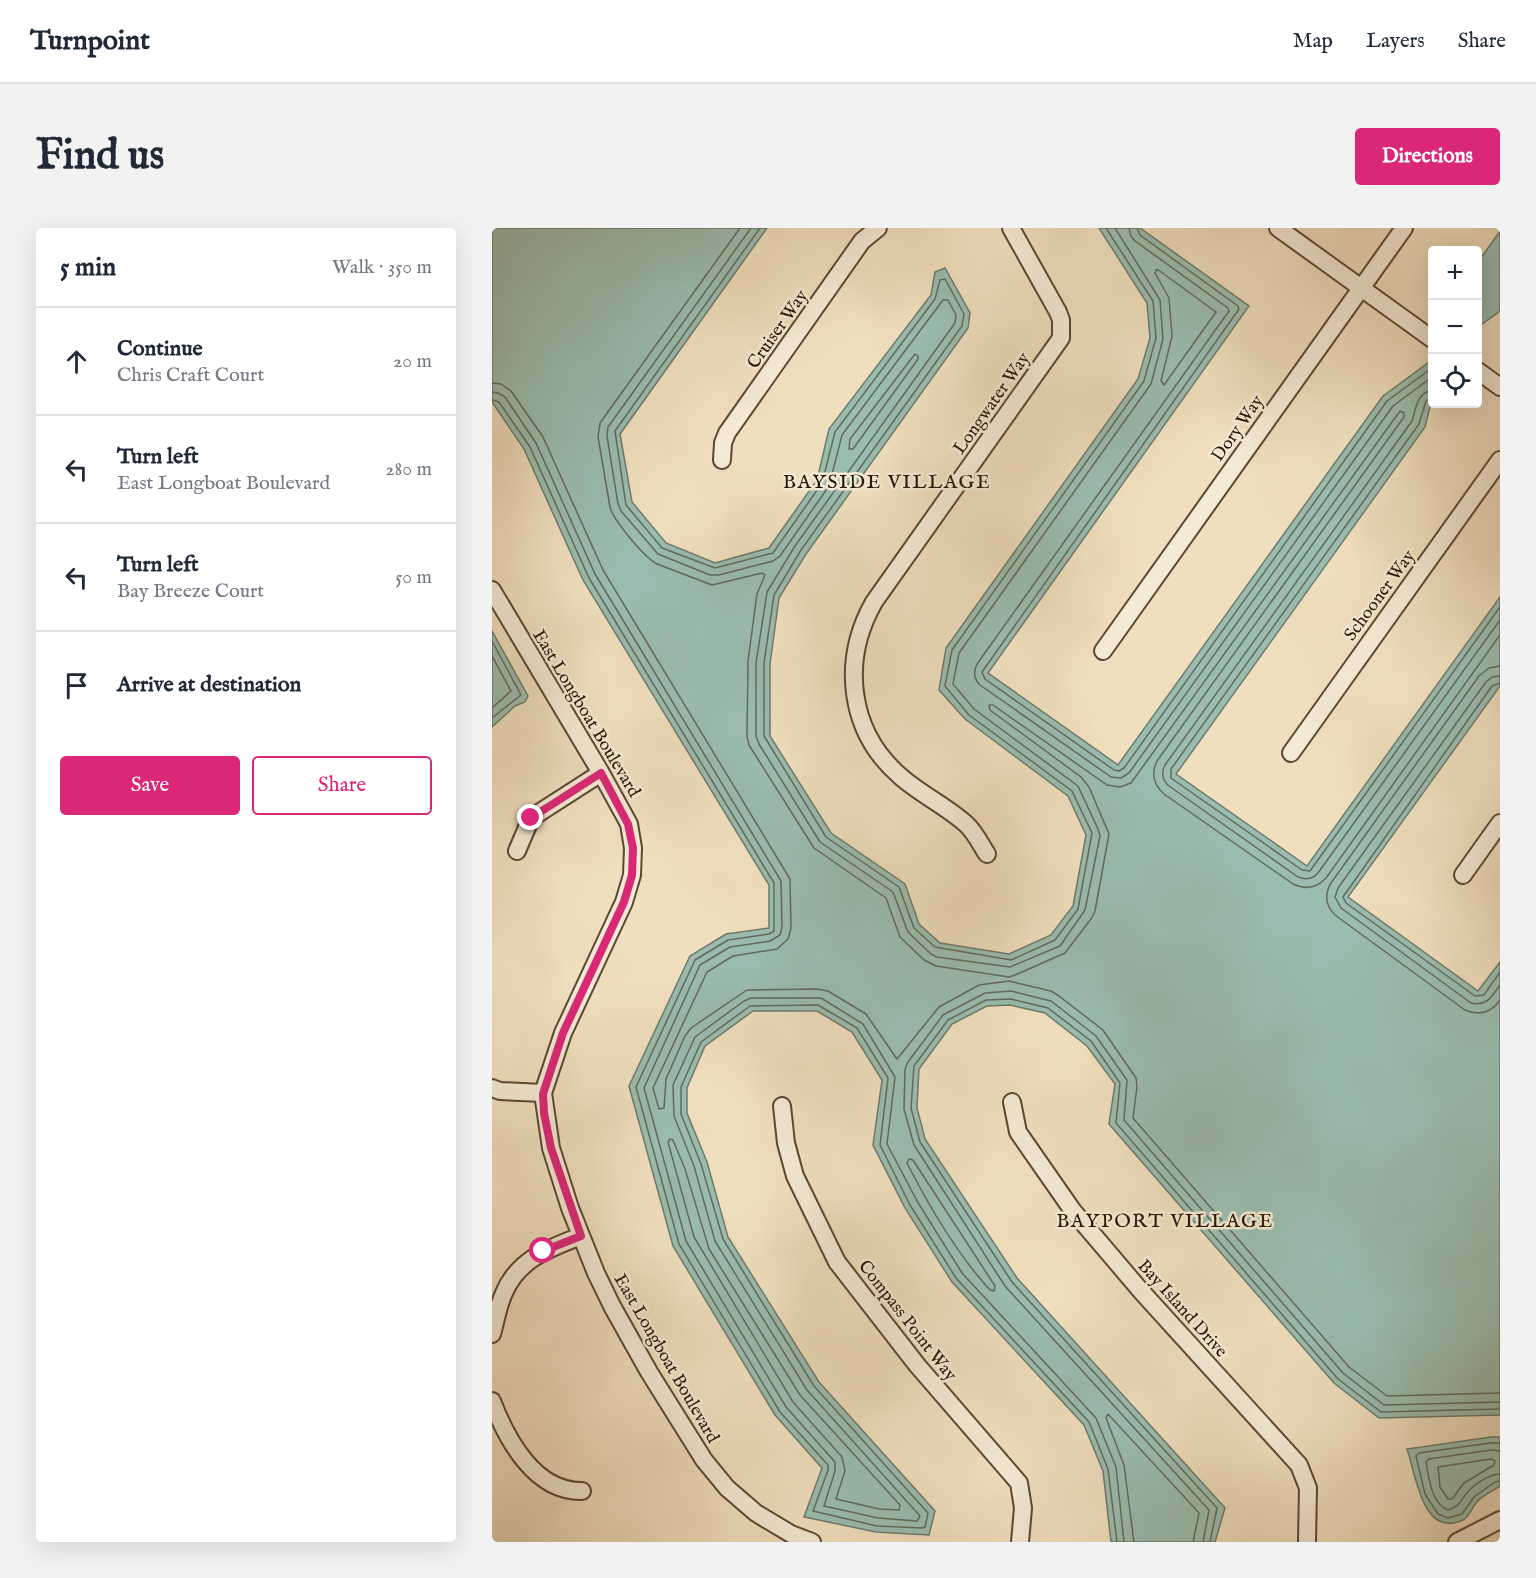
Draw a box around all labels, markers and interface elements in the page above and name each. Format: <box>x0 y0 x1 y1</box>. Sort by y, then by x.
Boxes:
text: Turnpoint <box>30 24 150 59</box>
text: Map <box>1293 28 1333 55</box>
text: Layers <box>1366 28 1425 55</box>
text: Share <box>1458 28 1506 55</box>
button: Directions <box>1355 128 1500 185</box>
text: Find us <box>36 130 164 183</box>
map controls <box>1428 246 1482 408</box>
button: + <box>1428 246 1482 300</box>
text: 5 min <box>60 251 116 284</box>
text: Walk · 350 m <box>332 255 432 280</box>
street label: Cruiser Way <box>743 286 814 374</box>
button: − <box>1428 300 1482 354</box>
text: Continue <box>117 335 203 363</box>
icon: ahead <box>60 345 93 378</box>
street label: Longwater Way <box>949 348 1036 459</box>
text: 20 m <box>393 349 432 374</box>
button: locate <box>1428 354 1482 408</box>
text: Chris Craft Court <box>117 363 264 388</box>
street label: Dory Way <box>1207 391 1270 467</box>
text: Turn left <box>117 443 199 471</box>
icon: left <box>60 453 93 486</box>
text: 280 m <box>385 457 432 482</box>
district label: BAYSIDE VILLAGE <box>783 470 991 495</box>
text: East Longboat Boulevard <box>117 471 330 496</box>
street label: Schooner Way <box>1340 546 1421 646</box>
text: Turn left <box>117 551 199 579</box>
icon: left <box>60 561 93 594</box>
text: 50 m <box>395 565 432 590</box>
text: Bay Breeze Court <box>117 579 264 604</box>
street label: East Longboat Boulevard <box>526 626 645 802</box>
icon: arrive <box>60 669 93 702</box>
text: Arrive at destination <box>117 671 301 699</box>
button: Save <box>60 756 240 815</box>
button: Share <box>252 756 432 815</box>
route end <box>517 804 543 830</box>
district label: BAYPORT VILLAGE <box>1056 1209 1274 1234</box>
route start <box>529 1237 555 1263</box>
street label: Bay Island Drive <box>1132 1255 1232 1363</box>
street label: Compass Point Way <box>852 1256 961 1386</box>
street label: East Longboat Boulevard <box>608 1270 724 1448</box>

